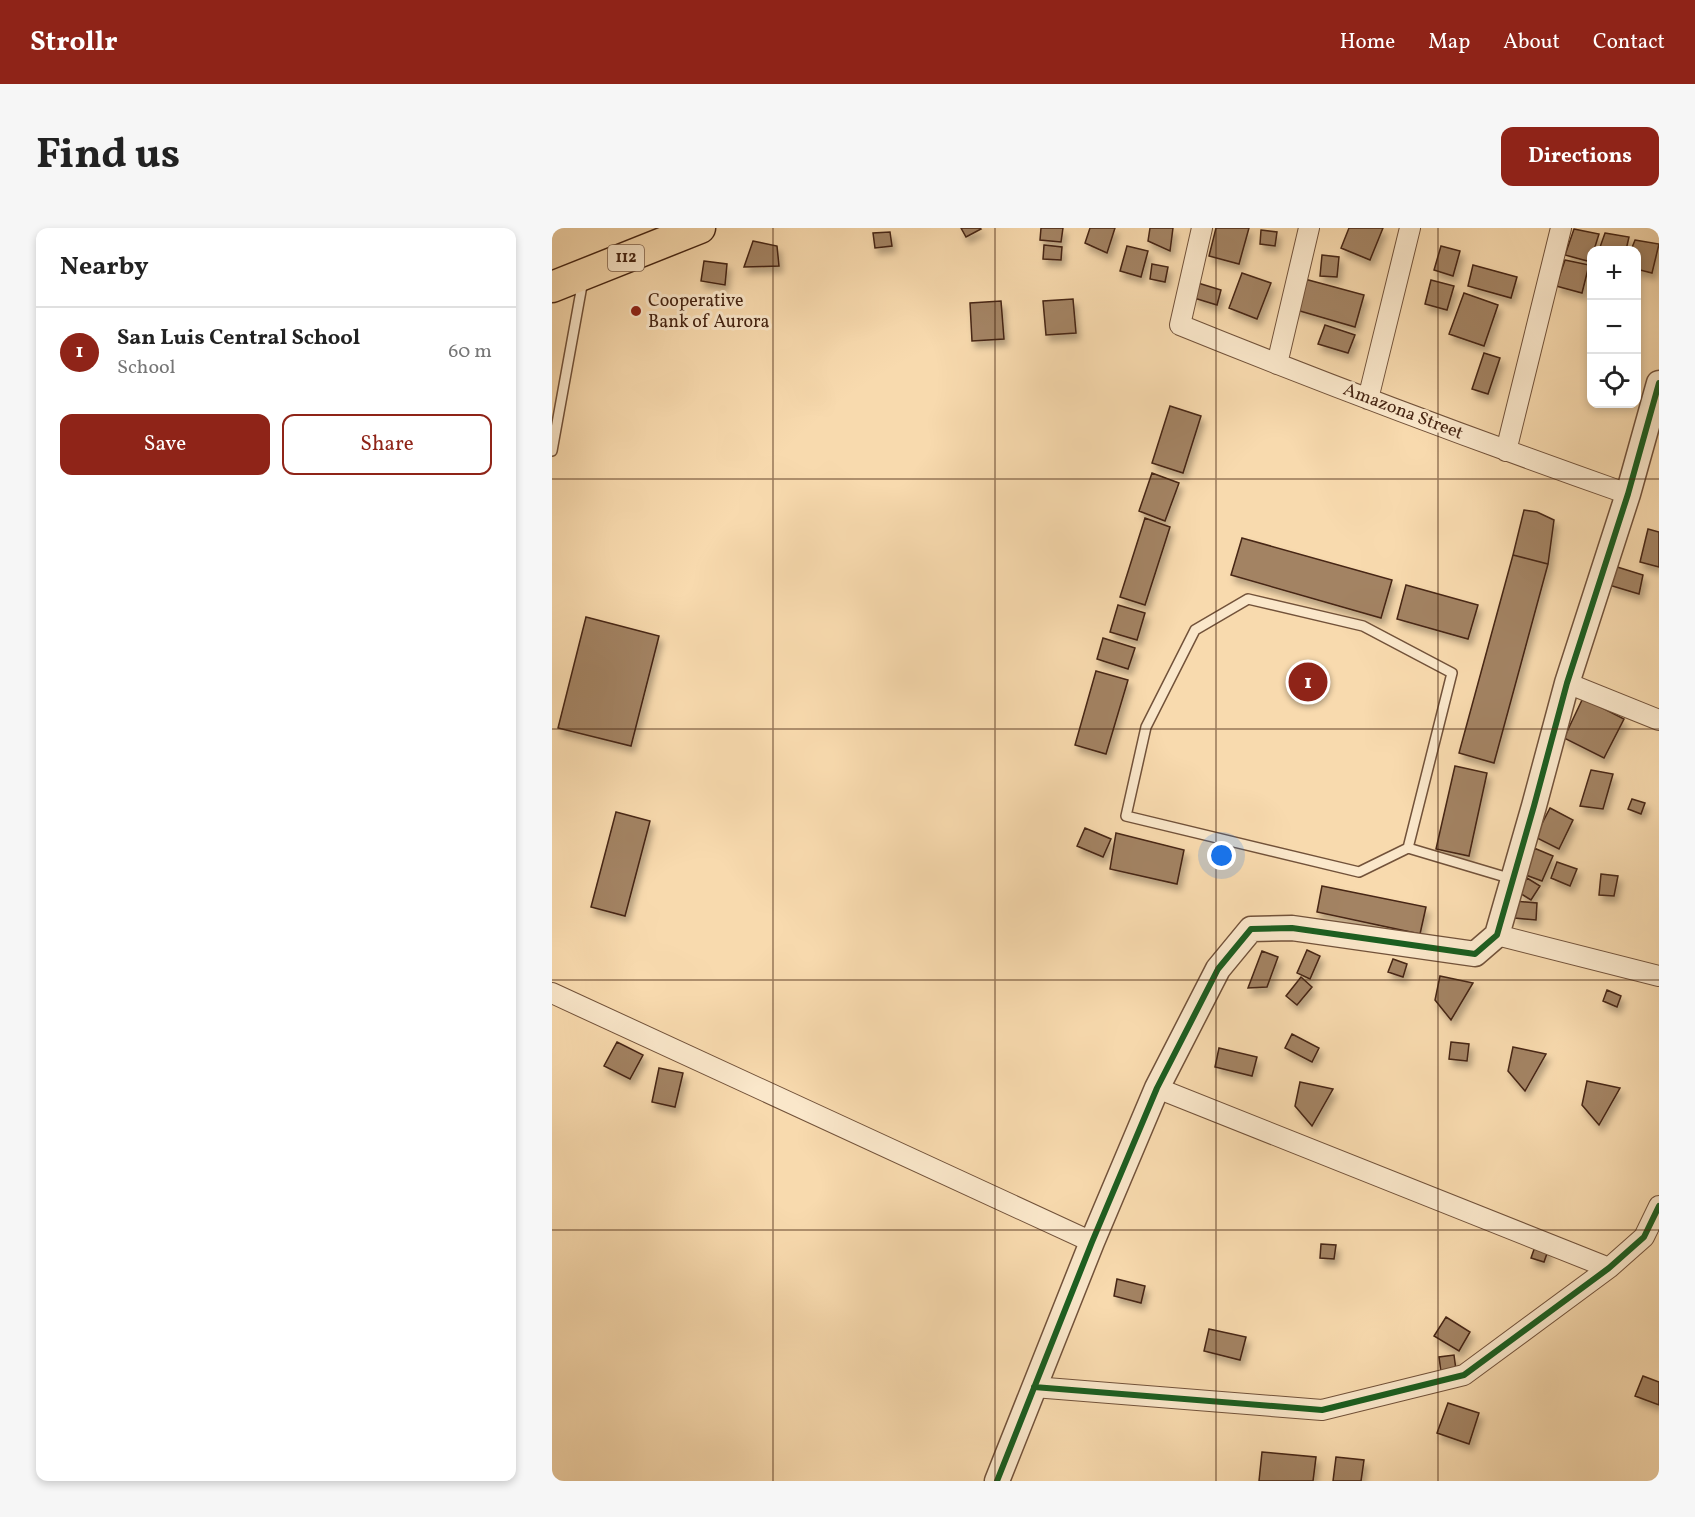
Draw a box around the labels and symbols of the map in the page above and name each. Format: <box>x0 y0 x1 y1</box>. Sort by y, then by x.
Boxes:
road number: 112 <box>608 245 644 271</box>
place label: Cooperative Bank of Aurora <box>648 289 770 335</box>
marker: Cooperative Bank of Aurora <box>629 304 643 318</box>
street label: Amazona Street <box>1339 378 1467 446</box>
pin: 1 <box>1288 660 1328 704</box>
your location <box>1207 841 1236 870</box>

